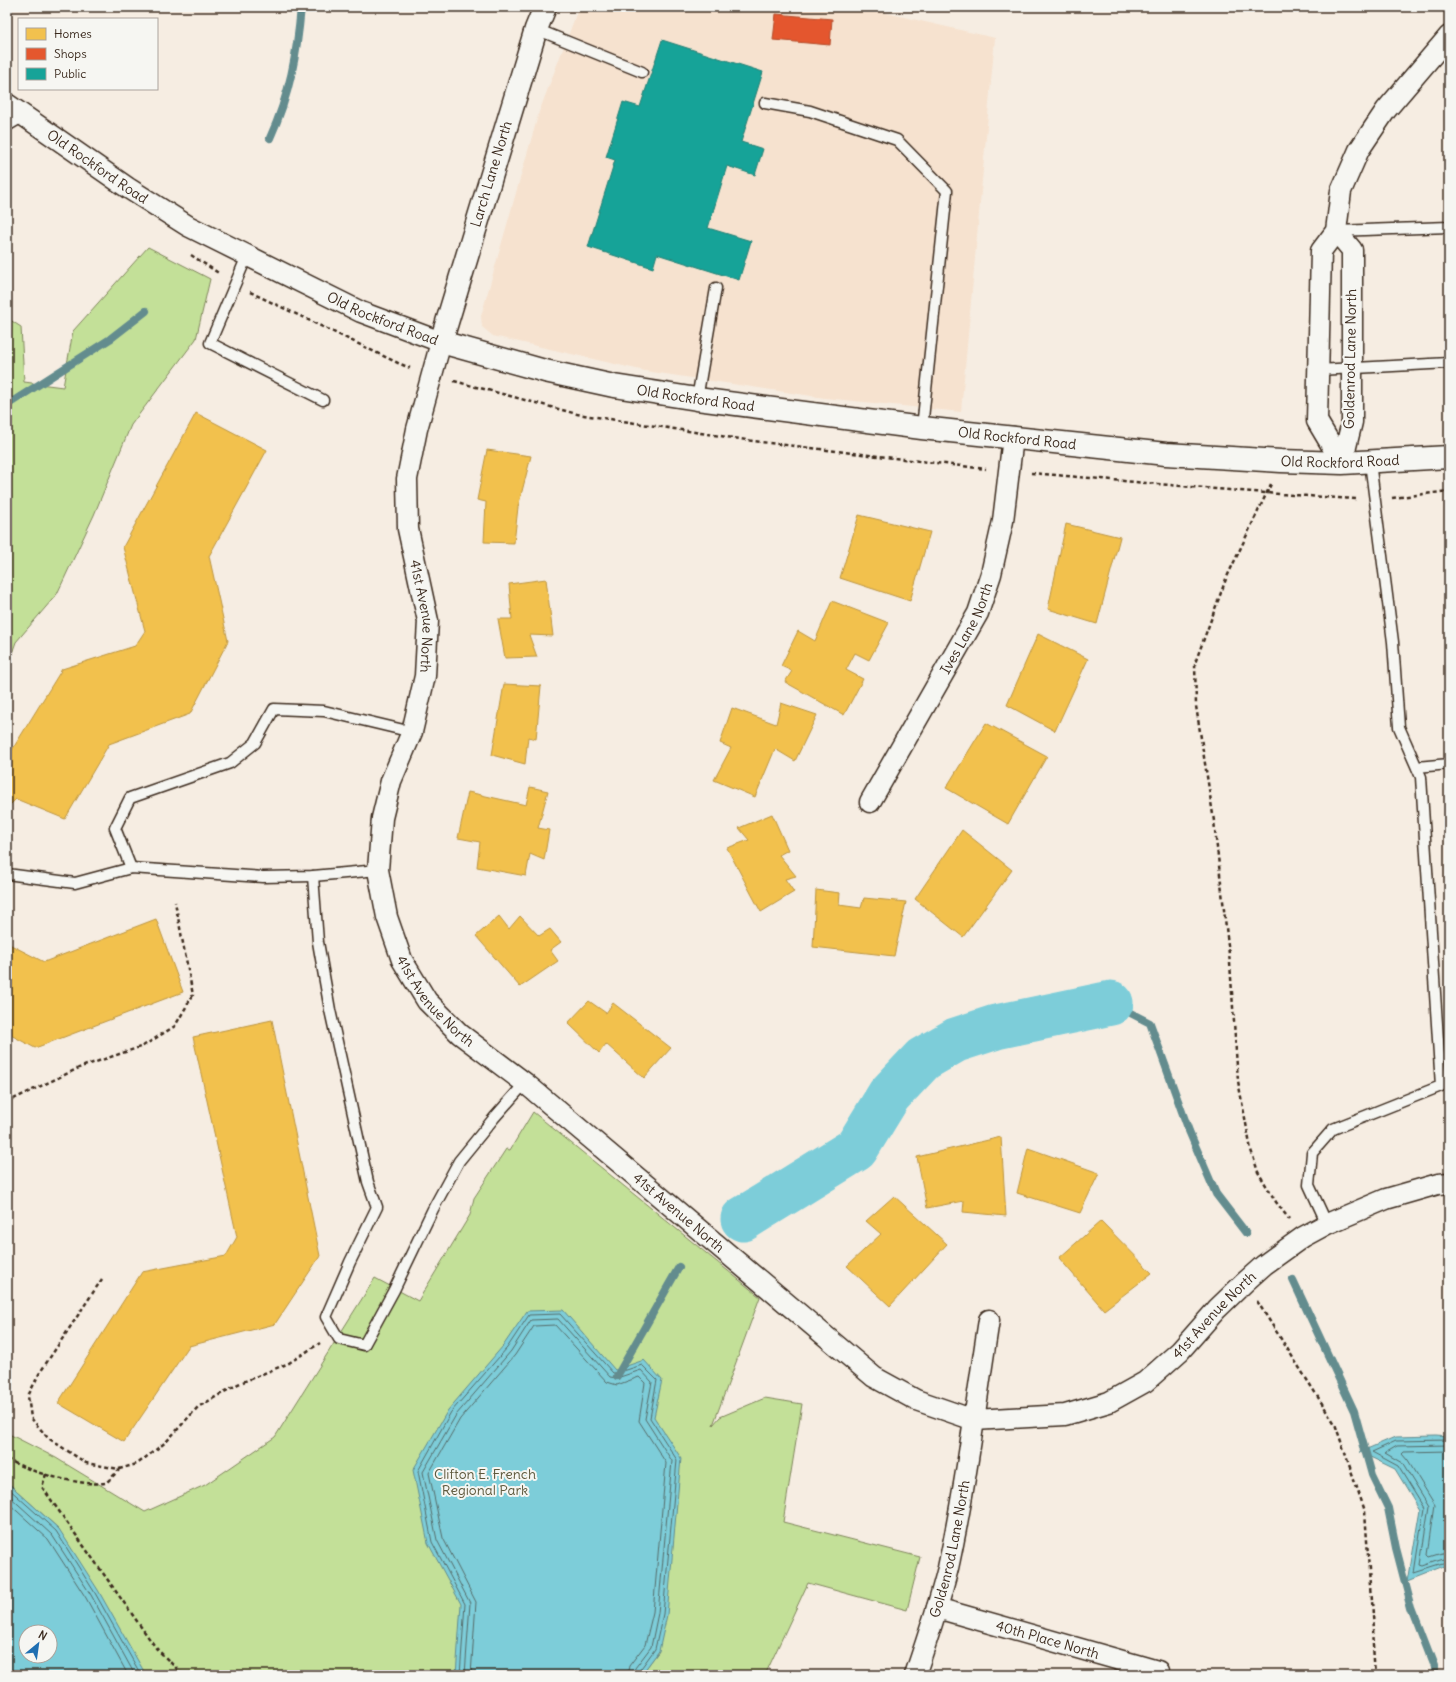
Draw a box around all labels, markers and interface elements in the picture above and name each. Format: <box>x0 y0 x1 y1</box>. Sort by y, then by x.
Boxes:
legend <box>18 18 158 90</box>
text: Homes <box>54 26 92 41</box>
text: Shops <box>54 46 87 61</box>
text: Public <box>54 66 86 81</box>
street label: Larch Lane North <box>466 119 516 229</box>
street label: Old Rockford Road <box>43 125 151 207</box>
street label: Old Rockford Road <box>324 288 441 349</box>
street label: Goldenrod Lane North <box>1340 289 1360 429</box>
street label: Old Rockford Road <box>635 381 756 415</box>
street label: Old Rockford Road <box>957 423 1077 453</box>
street label: Old Rockford Road <box>1280 451 1400 472</box>
street label: 41st Avenue North <box>406 558 437 673</box>
street label: Ives Lane North <box>936 580 996 677</box>
street label: 41st Avenue North <box>392 952 478 1051</box>
street label: 41st Avenue North <box>629 1169 728 1256</box>
street label: 41st Avenue North <box>1168 1267 1260 1363</box>
park label: Clifton E. French Regional Park <box>434 1465 536 1499</box>
street label: Goldenrod Lane North <box>925 1479 973 1620</box>
street label: 40th Place North <box>994 1616 1101 1663</box>
north arrow <box>18 1624 58 1664</box>
text: N <box>36 1627 50 1643</box>

